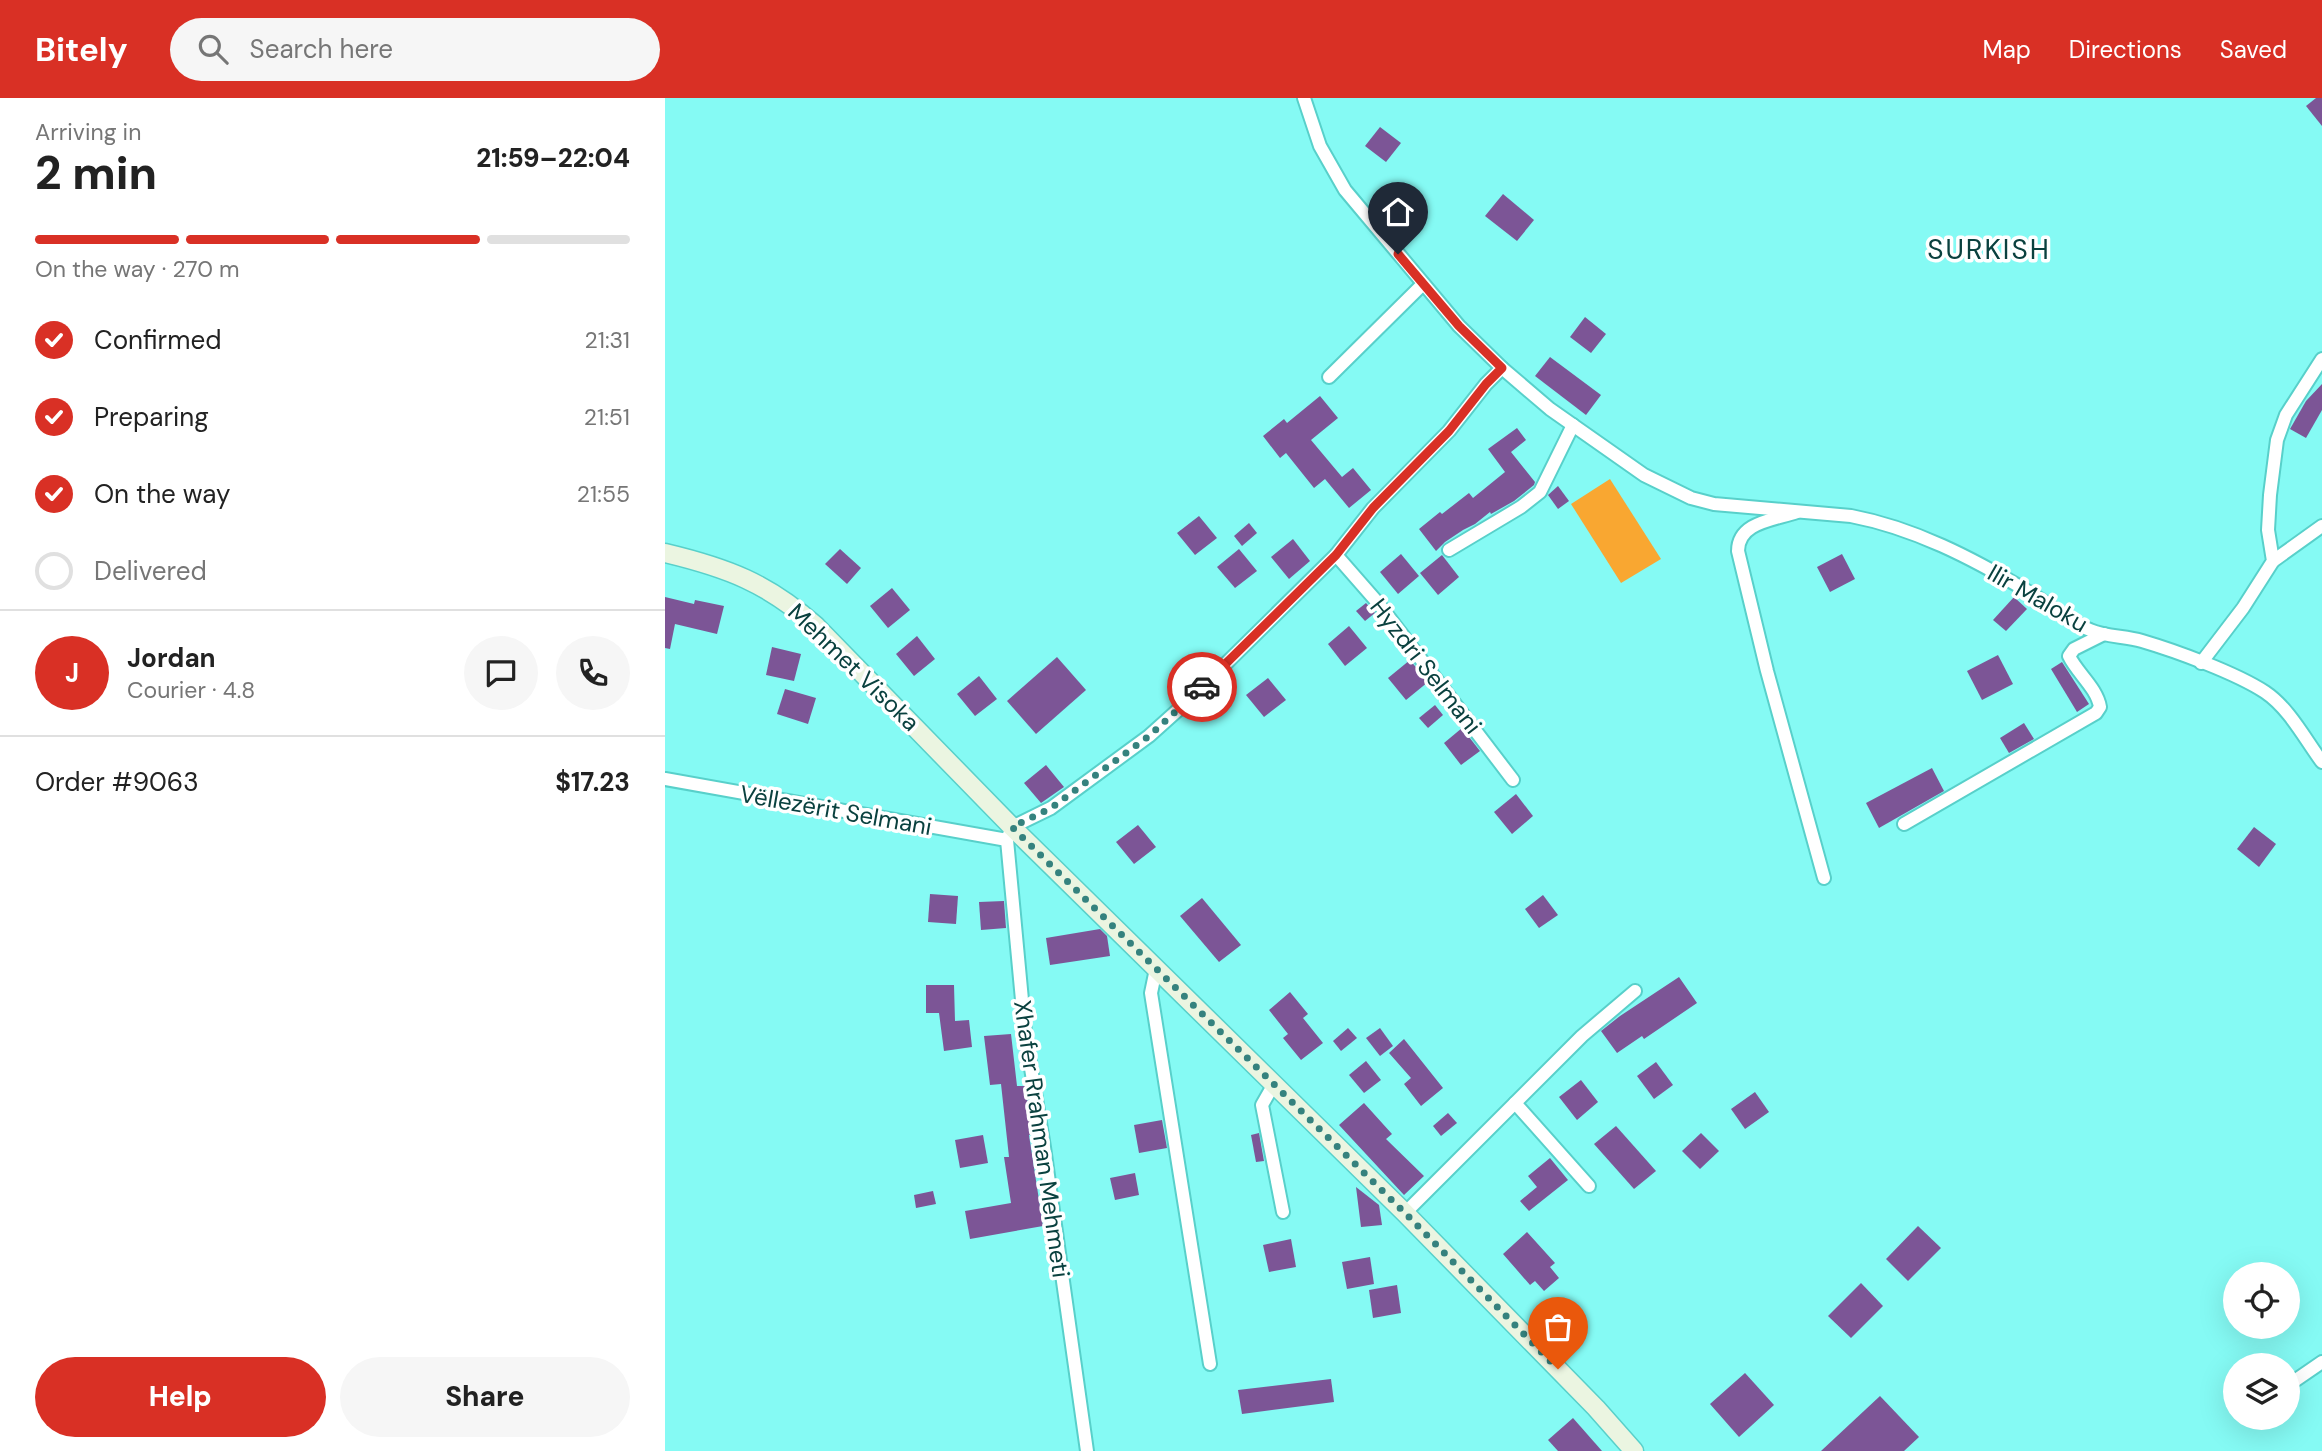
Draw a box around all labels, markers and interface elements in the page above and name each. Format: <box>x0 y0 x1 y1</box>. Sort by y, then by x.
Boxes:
search box <box>170 18 660 81</box>
text: Bitely <box>35 28 128 71</box>
icon: search <box>194 30 232 68</box>
text: Search here <box>250 32 393 66</box>
text: Map <box>1983 34 2031 65</box>
text: Directions <box>2069 34 2182 65</box>
text: Saved <box>2220 34 2287 65</box>
text: Arriving in <box>35 117 141 147</box>
text: 21:59–22:04 <box>476 141 630 175</box>
text: 2 min <box>35 143 157 203</box>
pin <box>1368 182 1428 254</box>
icon: home <box>1379 193 1417 231</box>
district label: SURKISH <box>1927 231 2051 268</box>
text: On the way · 270 m <box>35 254 240 284</box>
icon: check <box>35 321 73 359</box>
text: Confirmed <box>94 323 221 357</box>
text: 21:31 <box>585 325 630 355</box>
icon: check <box>35 398 73 436</box>
text: Preparing <box>94 400 209 434</box>
text: 21:51 <box>584 402 630 432</box>
icon: check <box>35 475 73 513</box>
text: On the way <box>94 477 230 511</box>
text: 21:55 <box>577 479 630 509</box>
text: Delivered <box>94 554 207 588</box>
street label: Ilir Maloku <box>1982 557 2094 639</box>
street label: Hyzdri Selmani <box>1363 592 1489 740</box>
street label: Mehmet Visoka <box>782 596 926 738</box>
button: chat <box>464 636 538 710</box>
button: phone <box>556 636 630 710</box>
text: Jordan <box>127 641 216 675</box>
courier <box>1167 652 1237 722</box>
text: J <box>65 656 79 690</box>
icon: car <box>1183 668 1221 706</box>
text: Courier · 4.8 <box>127 675 255 705</box>
text: Order #9063 <box>35 765 199 799</box>
text: $17.23 <box>555 765 630 799</box>
street label: Vëllezërit Selmani <box>738 778 934 842</box>
street label: Xhafer Rrahman Mehmeti <box>1007 998 1077 1280</box>
map controls <box>2223 1262 2300 1430</box>
button: locate <box>2223 1262 2300 1339</box>
pin <box>1528 1297 1588 1369</box>
icon: bag <box>1539 1308 1577 1346</box>
button: layers <box>2223 1353 2300 1430</box>
button: Help <box>35 1357 326 1437</box>
button: Share <box>340 1357 630 1437</box>

